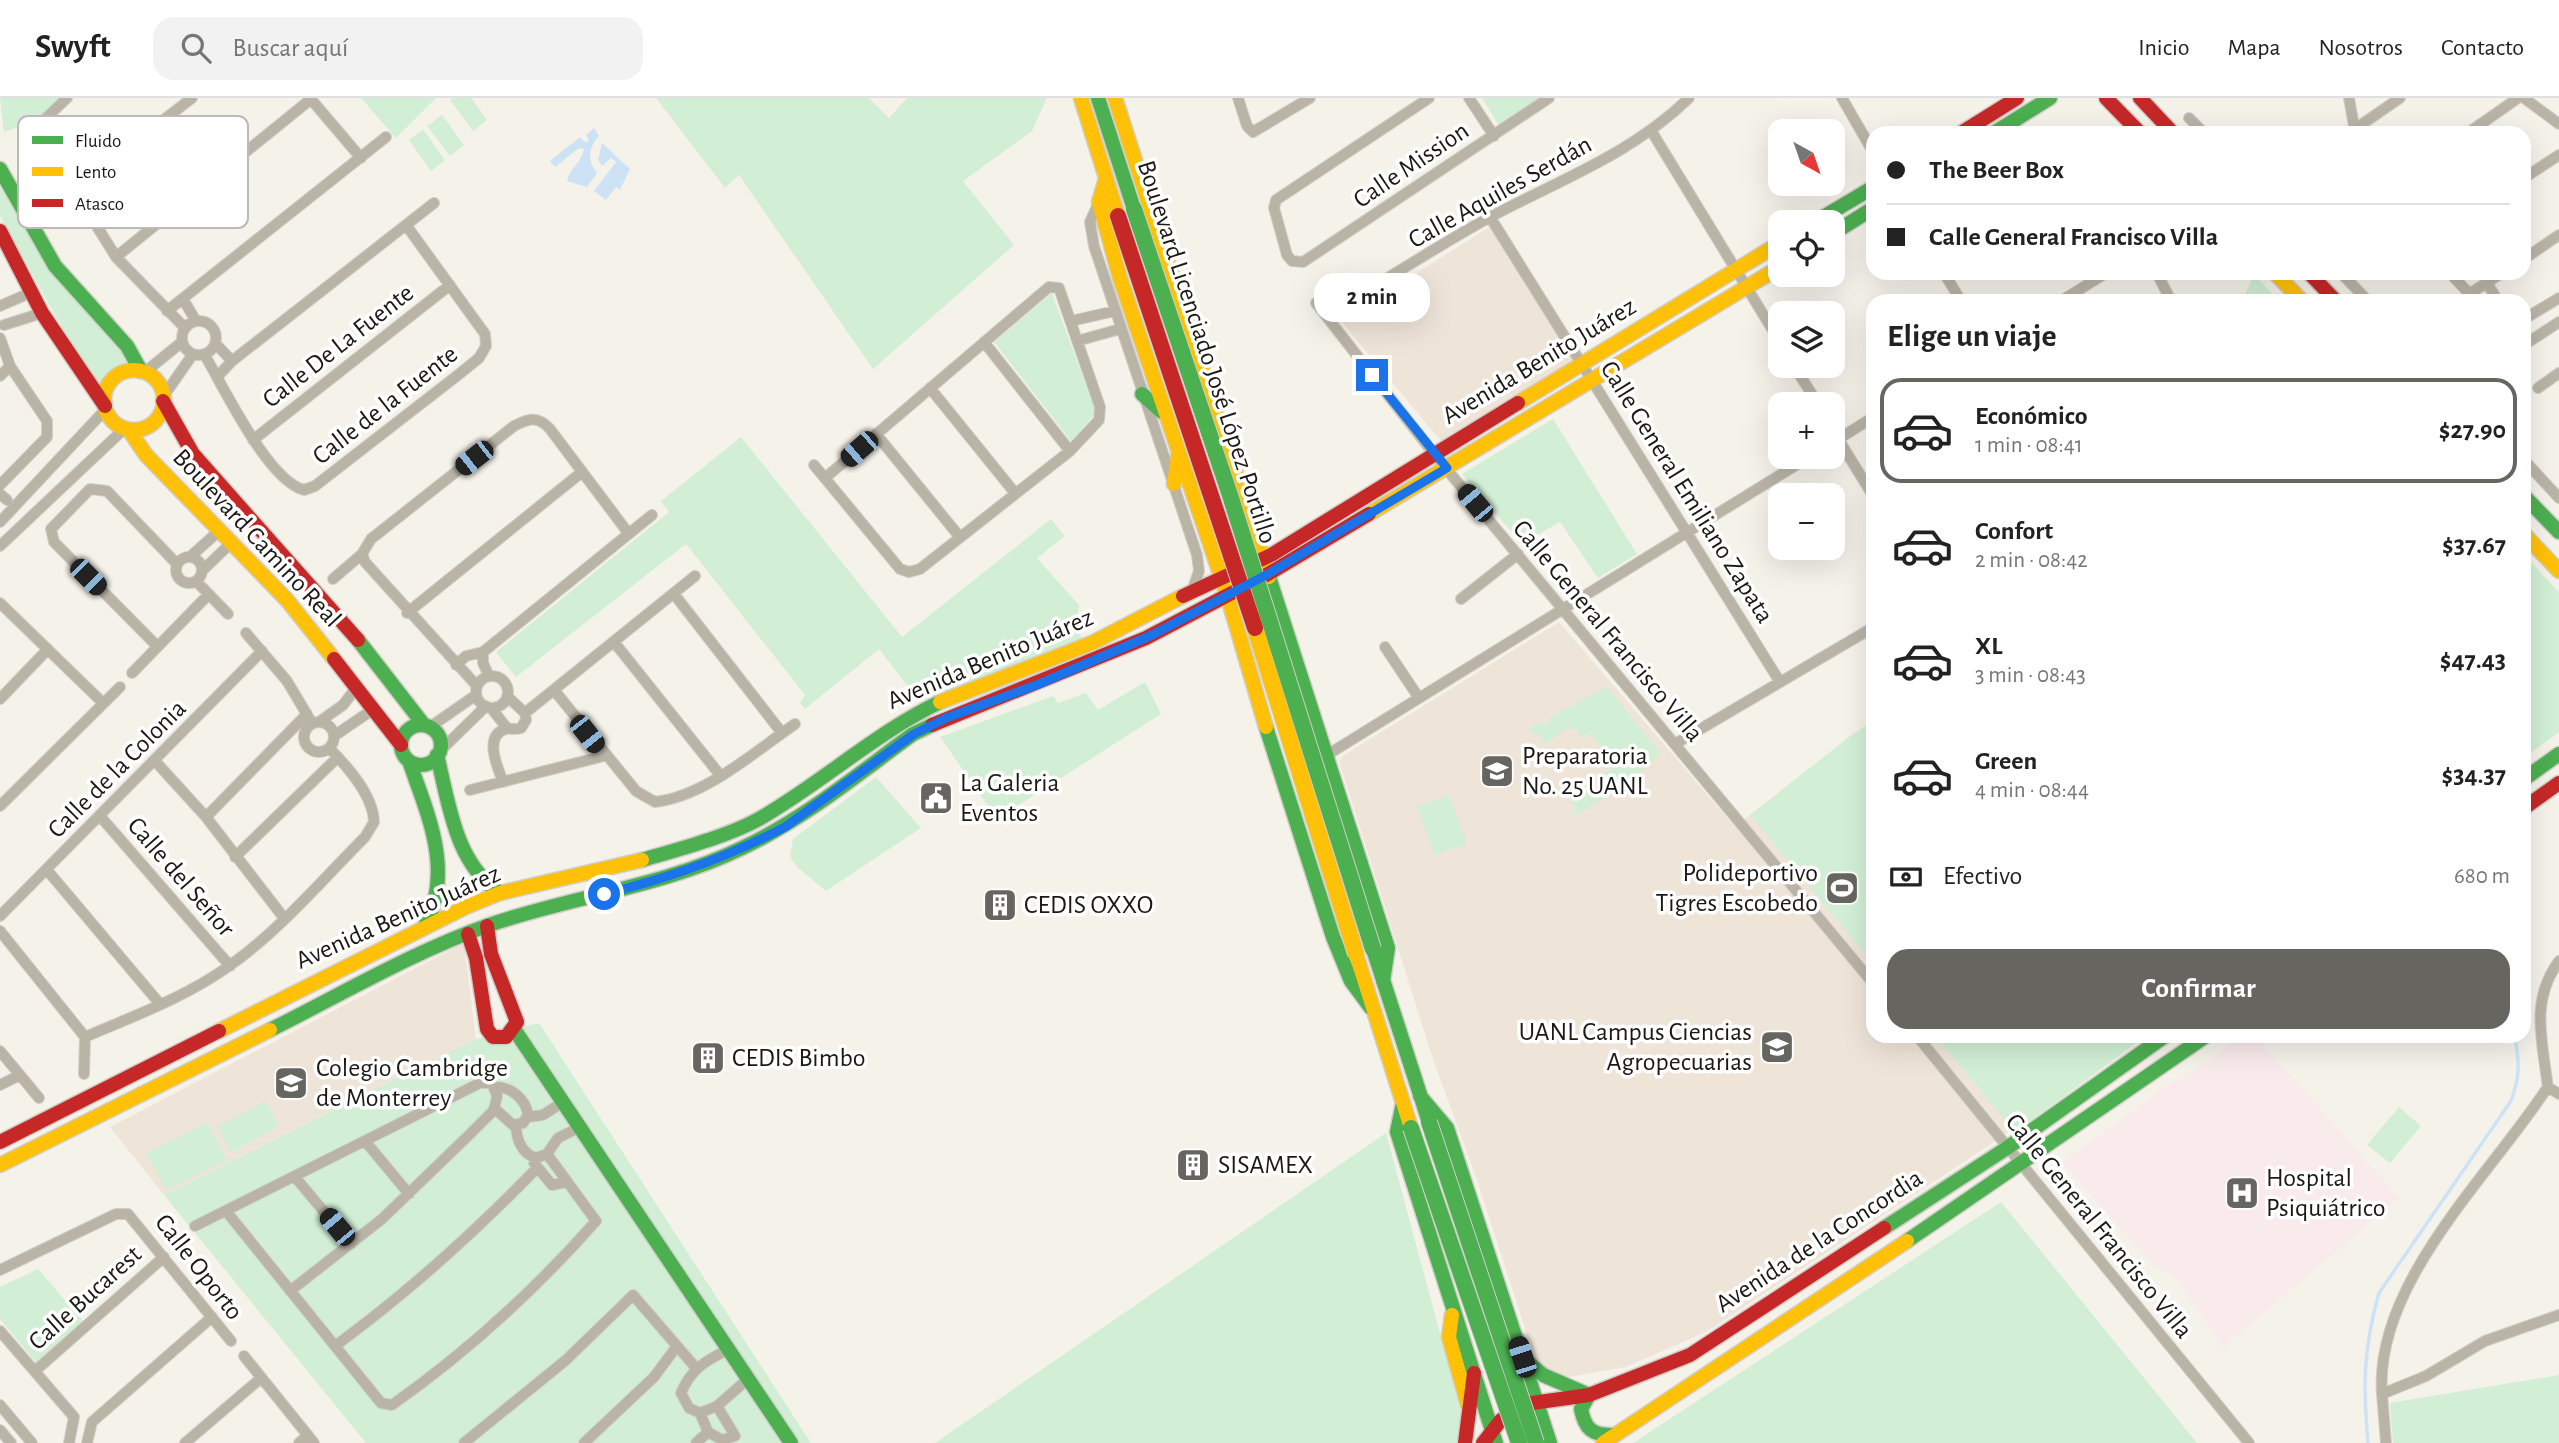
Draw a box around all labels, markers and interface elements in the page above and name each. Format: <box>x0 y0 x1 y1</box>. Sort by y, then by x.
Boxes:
search box <box>153 17 643 80</box>
icon: search <box>177 29 215 67</box>
text: Swyft <box>35 31 111 64</box>
text: Buscar aquí <box>233 35 348 61</box>
text: Inicio <box>2138 36 2189 60</box>
text: Mapa <box>2227 36 2281 60</box>
text: Nosotros <box>2319 36 2403 60</box>
text: Contacto <box>2441 36 2524 60</box>
legend <box>18 116 248 228</box>
street label: Calle Mission <box>1349 117 1473 213</box>
north arrow <box>1768 119 1844 196</box>
map controls <box>1768 119 1845 560</box>
street label: Calle Aquiles Serdán <box>1404 131 1596 253</box>
text: Fluido <box>75 132 121 151</box>
street label: Boulevard Licenciado José López Portillo <box>1133 157 1281 547</box>
text: The Beer Box <box>1929 157 2064 183</box>
text: Lento <box>75 163 116 182</box>
text: Atasco <box>75 195 124 214</box>
button: locate <box>1768 210 1845 287</box>
text: Calle General Francisco Villa <box>1929 224 2218 250</box>
callout: 2 min <box>1314 274 1430 322</box>
street label: Calle De La Fuente <box>258 279 418 413</box>
text: 2 min <box>1346 286 1398 309</box>
street label: Avenida Benito Juárez <box>1438 293 1640 429</box>
button: layers <box>1768 301 1845 378</box>
text: Elige un viaje <box>1887 320 2057 352</box>
street label: Calle de la Fuente <box>308 341 462 469</box>
street label: Calle General Emiliano Zapata <box>1596 356 1778 628</box>
route end <box>1356 359 1388 391</box>
button: + <box>1768 392 1845 469</box>
icon: car <box>1891 399 1954 462</box>
text: Económico <box>1975 403 2088 429</box>
text: $27.90 <box>2439 417 2506 443</box>
car <box>837 427 882 471</box>
text: 1 min · 08:41 <box>1975 434 2083 457</box>
car <box>451 437 498 479</box>
street label: Boulevard Camino Real <box>168 444 346 632</box>
car <box>1454 480 1497 526</box>
button: − <box>1768 483 1845 560</box>
icon: car <box>1891 514 1954 577</box>
street label: Calle General Francisco Villa <box>1508 515 1708 747</box>
text: Confort <box>1975 518 2053 544</box>
text: $37.67 <box>2442 532 2506 558</box>
text: 2 min · 08:42 <box>1975 549 2088 572</box>
car <box>66 555 111 599</box>
street label: Avenida Benito Juárez <box>883 604 1097 714</box>
icon: car <box>1891 629 1954 692</box>
text: XL <box>1975 633 2002 659</box>
text: $47.43 <box>2440 647 2506 673</box>
text: 3 min · 08:43 <box>1975 664 2086 687</box>
street label: Calle de la Colonia <box>43 695 191 843</box>
car <box>566 711 609 757</box>
place label: Preparatoria No. 25 UANL <box>1522 743 1648 799</box>
icon: car <box>1891 744 1954 807</box>
text: Green <box>1975 748 2037 774</box>
school or university icon: Preparatoria No. 25 UANL <box>1478 752 1516 790</box>
text: $34.37 <box>2442 762 2506 788</box>
place label: La Galeria Eventos <box>960 770 1060 826</box>
public building icon: La Galeria Eventos <box>917 779 955 817</box>
text: 4 min · 08:44 <box>1975 779 2089 802</box>
street label: Calle del Señor <box>122 812 240 942</box>
icon: cash <box>1887 858 1925 896</box>
street label: Avenida Benito Juárez <box>292 860 504 974</box>
place label: Polideportivo Tigres Escobedo <box>1656 860 1818 916</box>
text: Efectivo <box>1943 863 2022 889</box>
text: 680 m <box>2454 865 2510 888</box>
sports icon: Polideportivo Tigres Escobedo <box>1823 869 1861 907</box>
route start <box>588 878 620 910</box>
building icon: CEDIS OXXO <box>981 886 1019 924</box>
place label: CEDIS OXXO <box>1024 892 1153 918</box>
button: Confirmar <box>1887 949 2510 1029</box>
place label: UANL Campus Ciencias Agropecuarias <box>1519 1019 1752 1075</box>
school or university icon: UANL Campus Ciencias Agropecuarias <box>1758 1028 1796 1066</box>
building icon: CEDIS Bimbo <box>689 1039 727 1077</box>
place label: CEDIS Bimbo <box>732 1045 866 1071</box>
place label: Colegio Cambridge de Monterrey <box>316 1055 508 1111</box>
school or university icon: Colegio Cambridge de Monterrey <box>272 1064 310 1102</box>
street label: Calle General Francisco Villa <box>2001 1109 2197 1343</box>
building icon: SISAMEX <box>1174 1146 1212 1184</box>
place label: SISAMEX <box>1218 1152 1313 1178</box>
street label: Avenida de la Concordia <box>1711 1165 1927 1317</box>
place label: Hospital Psiquiátrico <box>2266 1165 2386 1221</box>
hospital icon: Hospital Psiquiátrico <box>2223 1174 2261 1212</box>
car <box>316 1204 359 1250</box>
street label: Calle Oporto <box>150 1209 248 1325</box>
street label: Calle Bucarest <box>24 1241 146 1355</box>
car <box>1506 1334 1539 1380</box>

